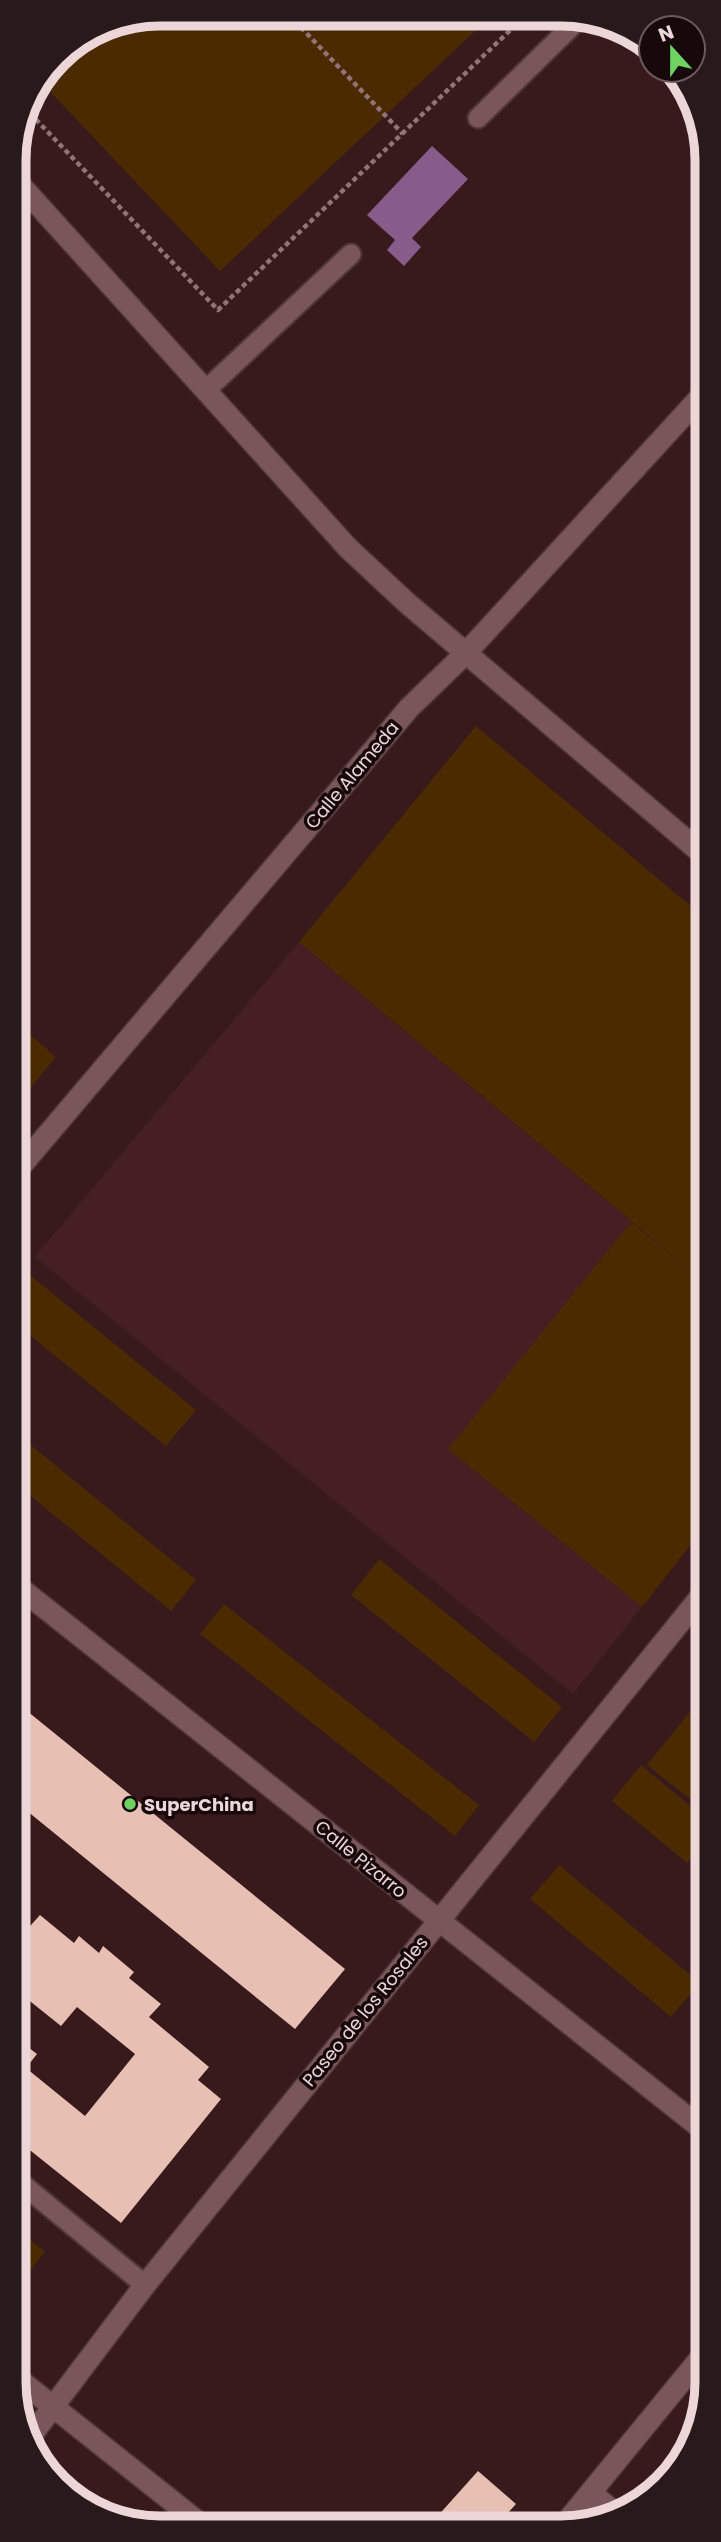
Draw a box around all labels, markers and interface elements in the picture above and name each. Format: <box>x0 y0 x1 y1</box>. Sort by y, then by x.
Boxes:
north arrow <box>637 14 707 84</box>
text: N <box>655 18 678 49</box>
street label: Calle Alameda <box>299 716 405 834</box>
place label: SuperChina <box>144 1792 254 1817</box>
marker: SuperChina <box>122 1796 138 1812</box>
street label: Calle Pizarro <box>310 1814 412 1904</box>
street label: Paseo de los Rosales <box>297 1931 433 2091</box>

